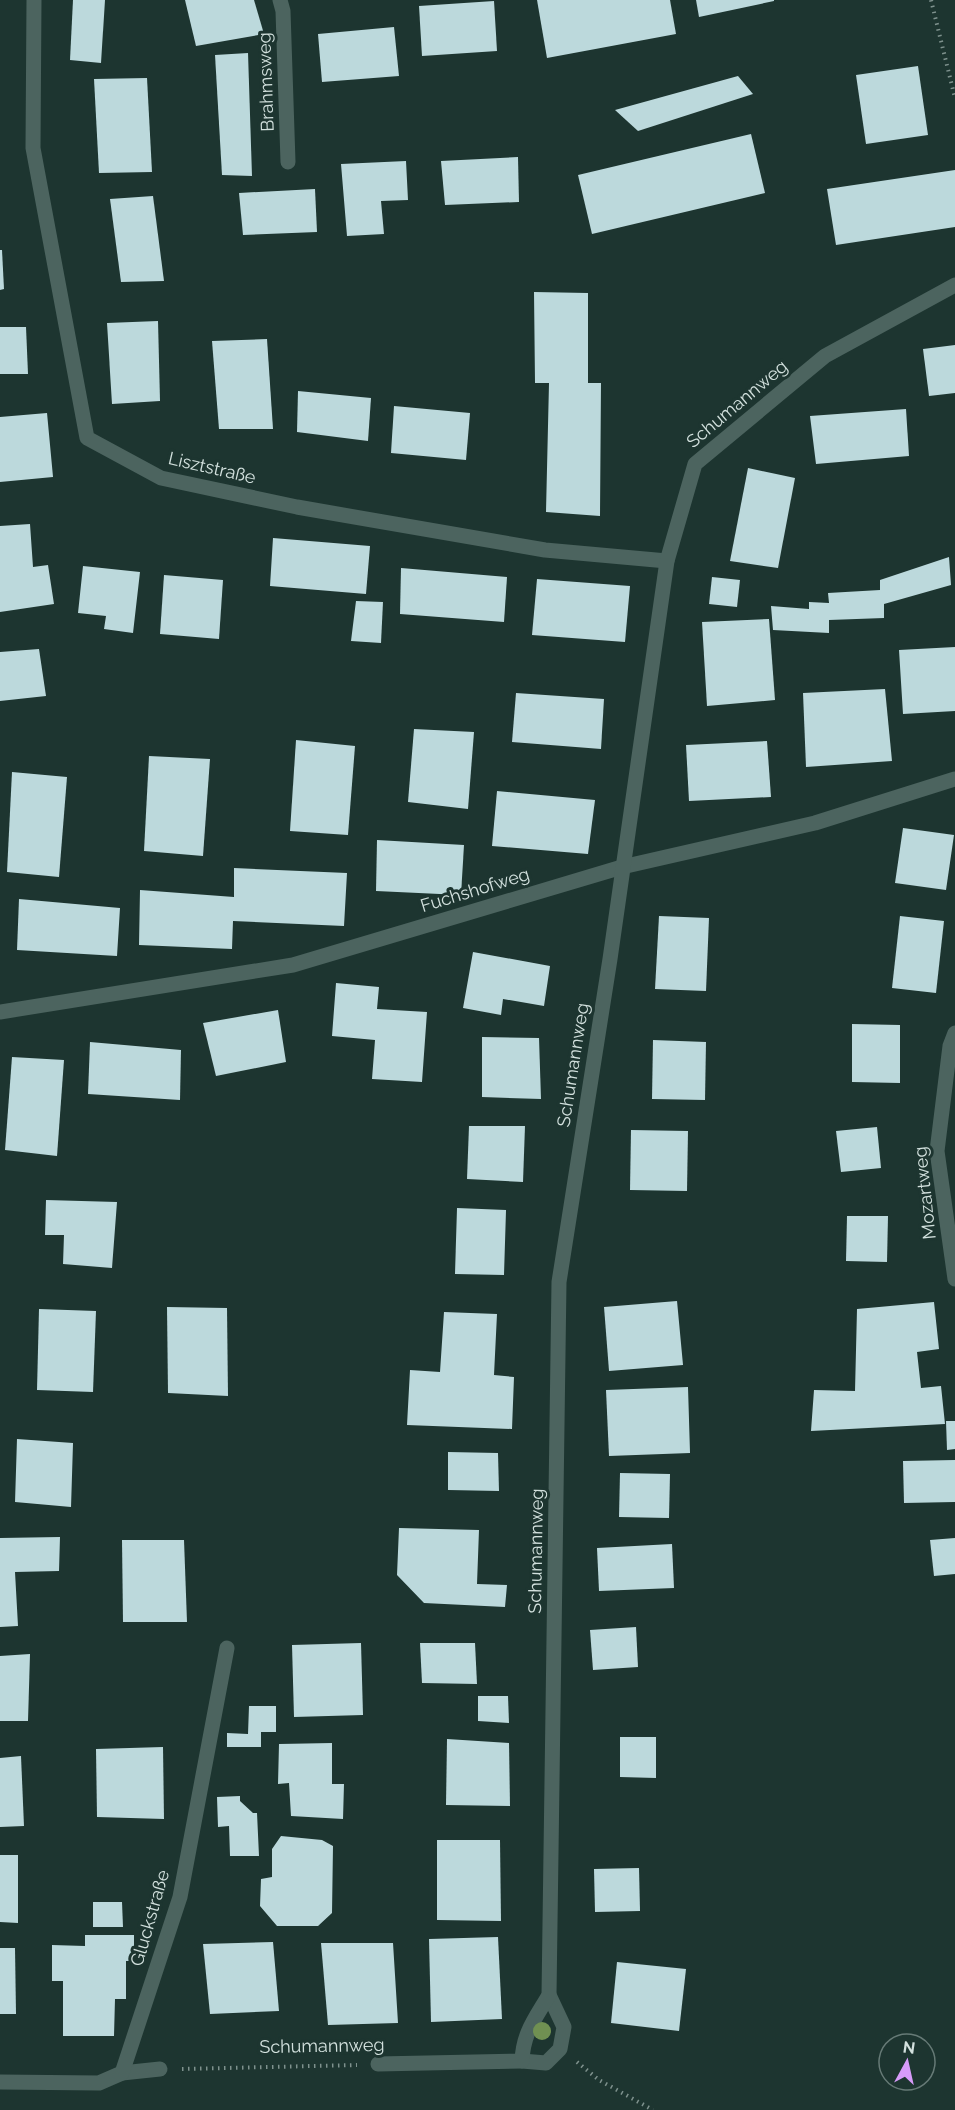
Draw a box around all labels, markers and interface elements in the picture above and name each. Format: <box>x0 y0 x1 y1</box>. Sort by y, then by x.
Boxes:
street label: Brahmsweg <box>253 32 278 132</box>
street label: Schumannweg <box>682 355 791 452</box>
street label: Lisztstraße <box>166 447 258 488</box>
street label: Fuchshofweg <box>418 863 532 916</box>
street label: Schumannweg <box>552 1001 593 1128</box>
street label: Mozartweg <box>909 1146 940 1240</box>
street label: Schumannweg <box>524 1488 547 1614</box>
street label: Gluckstraße <box>126 1867 173 1968</box>
north arrow <box>877 2032 937 2092</box>
street label: Schumannweg <box>259 2034 385 2057</box>
text: N <box>902 2037 916 2058</box>

